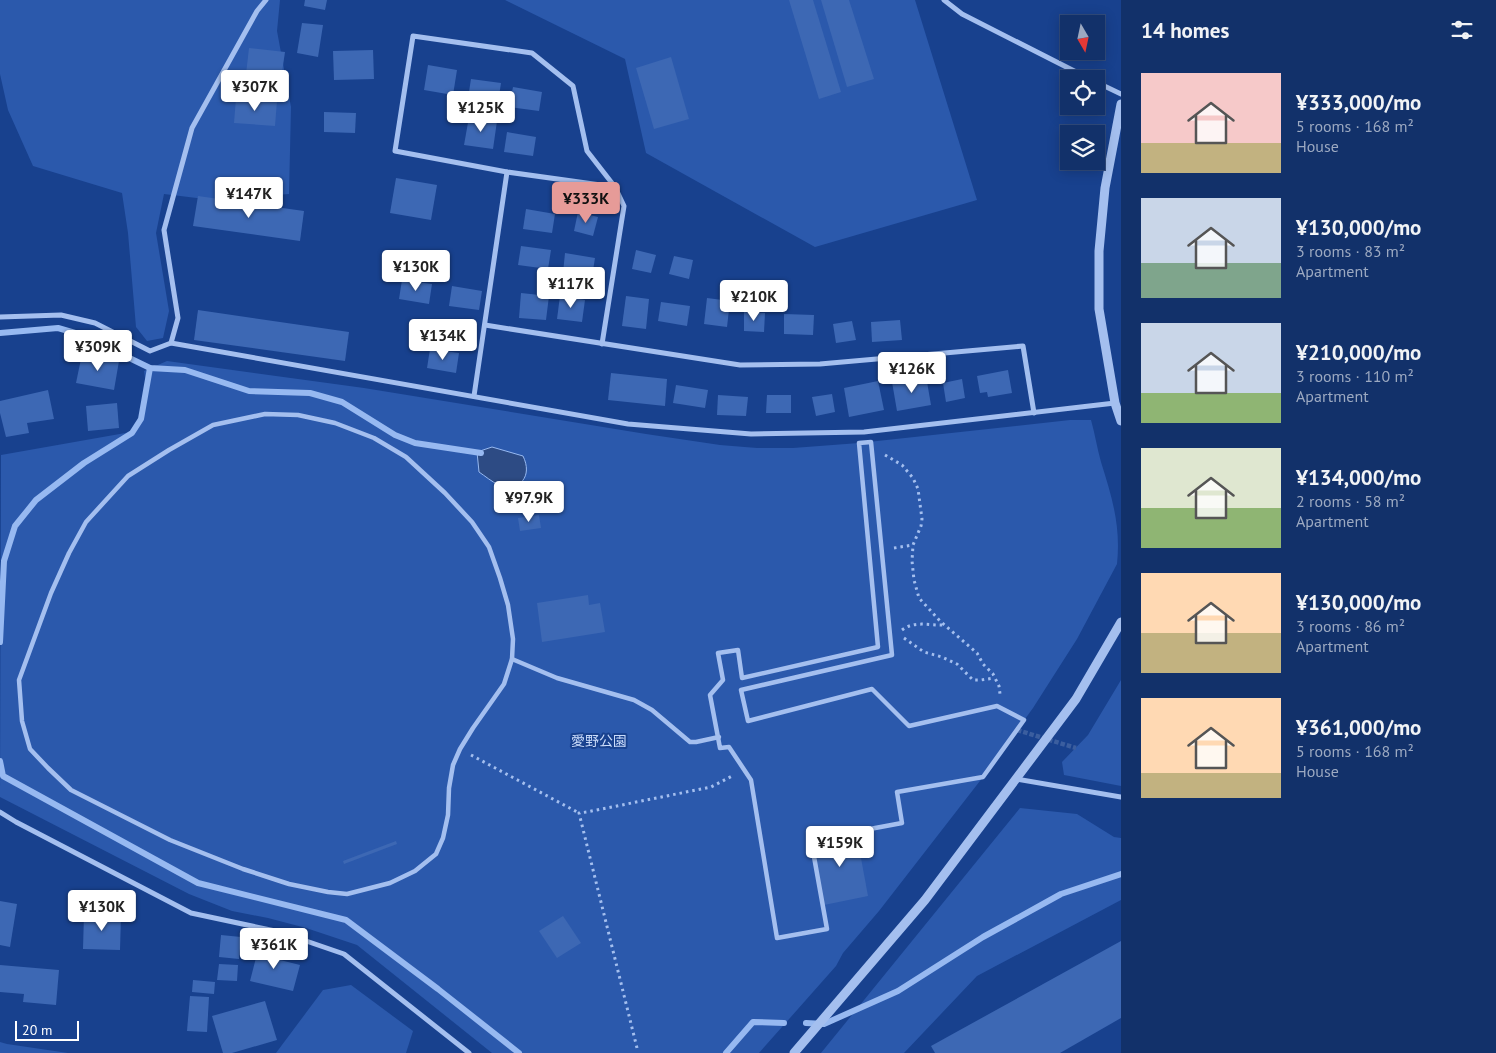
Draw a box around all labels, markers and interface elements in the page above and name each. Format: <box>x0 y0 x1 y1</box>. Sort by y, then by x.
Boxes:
north arrow <box>1060 15 1105 60</box>
map controls <box>1060 15 1105 170</box>
icon: filters <box>1448 16 1476 44</box>
text: 14 homes <box>1141 17 1229 44</box>
pin: ¥307K <box>220 70 290 112</box>
button: locate <box>1060 70 1105 115</box>
text: ¥307K <box>232 76 278 96</box>
text: ¥333,000/mo <box>1296 89 1421 116</box>
pin: ¥125K <box>446 90 516 133</box>
icon: home <box>1181 93 1241 153</box>
text: ¥125K <box>458 97 504 117</box>
text: 5 rooms · 168 m² <box>1296 116 1414 136</box>
button: layers <box>1060 125 1105 170</box>
text: House <box>1296 136 1339 156</box>
pin: ¥147K <box>214 176 284 219</box>
pin: ¥333K <box>551 182 621 224</box>
text: ¥147K <box>226 183 272 203</box>
text: ¥333K <box>563 188 609 208</box>
text: ¥130,000/mo <box>1296 214 1421 241</box>
icon: home <box>1181 218 1241 278</box>
text: 3 rooms · 83 m² <box>1296 241 1405 261</box>
pin: ¥130K <box>381 250 451 292</box>
text: ¥130K <box>393 256 439 276</box>
text: Apartment <box>1296 261 1369 281</box>
pin: ¥117K <box>536 266 606 309</box>
text: ¥117K <box>548 273 594 293</box>
pin: ¥210K <box>719 280 789 322</box>
text: ¥210K <box>731 286 777 306</box>
pin: ¥134K <box>408 318 478 361</box>
text: ¥134K <box>420 325 466 345</box>
pin: ¥309K <box>63 330 133 372</box>
text: ¥309K <box>75 336 121 356</box>
text: ¥210,000/mo <box>1296 339 1421 366</box>
icon: home <box>1181 343 1241 403</box>
pin: ¥126K <box>877 352 947 394</box>
text: ¥126K <box>889 358 935 378</box>
text: 3 rooms · 110 m² <box>1296 366 1414 386</box>
text: Apartment <box>1296 386 1369 406</box>
text: ¥134,000/mo <box>1296 464 1421 491</box>
icon: home <box>1181 468 1241 528</box>
pin: ¥97.9K <box>488 480 570 523</box>
text: ¥97.9K <box>505 487 553 507</box>
text: 2 rooms · 58 m² <box>1296 491 1405 511</box>
text: Apartment <box>1296 511 1369 531</box>
text: ¥130,000/mo <box>1296 589 1421 616</box>
icon: home <box>1181 593 1241 653</box>
text: 3 rooms · 86 m² <box>1296 616 1405 636</box>
text: Apartment <box>1296 636 1369 656</box>
text: ¥361,000/mo <box>1296 714 1421 741</box>
icon: home <box>1181 718 1241 778</box>
park label: 愛野公園 <box>571 732 627 750</box>
text: 5 rooms · 168 m² <box>1296 741 1414 761</box>
text: House <box>1296 761 1339 781</box>
pin: ¥159K <box>805 826 875 868</box>
text: ¥159K <box>817 832 863 852</box>
pin: ¥130K <box>67 890 137 932</box>
text: ¥130K <box>79 896 125 916</box>
pin: ¥361K <box>239 928 309 970</box>
text: ¥361K <box>251 934 297 954</box>
scale bar <box>15 1018 79 1041</box>
text: 20 m <box>22 1021 52 1039</box>

